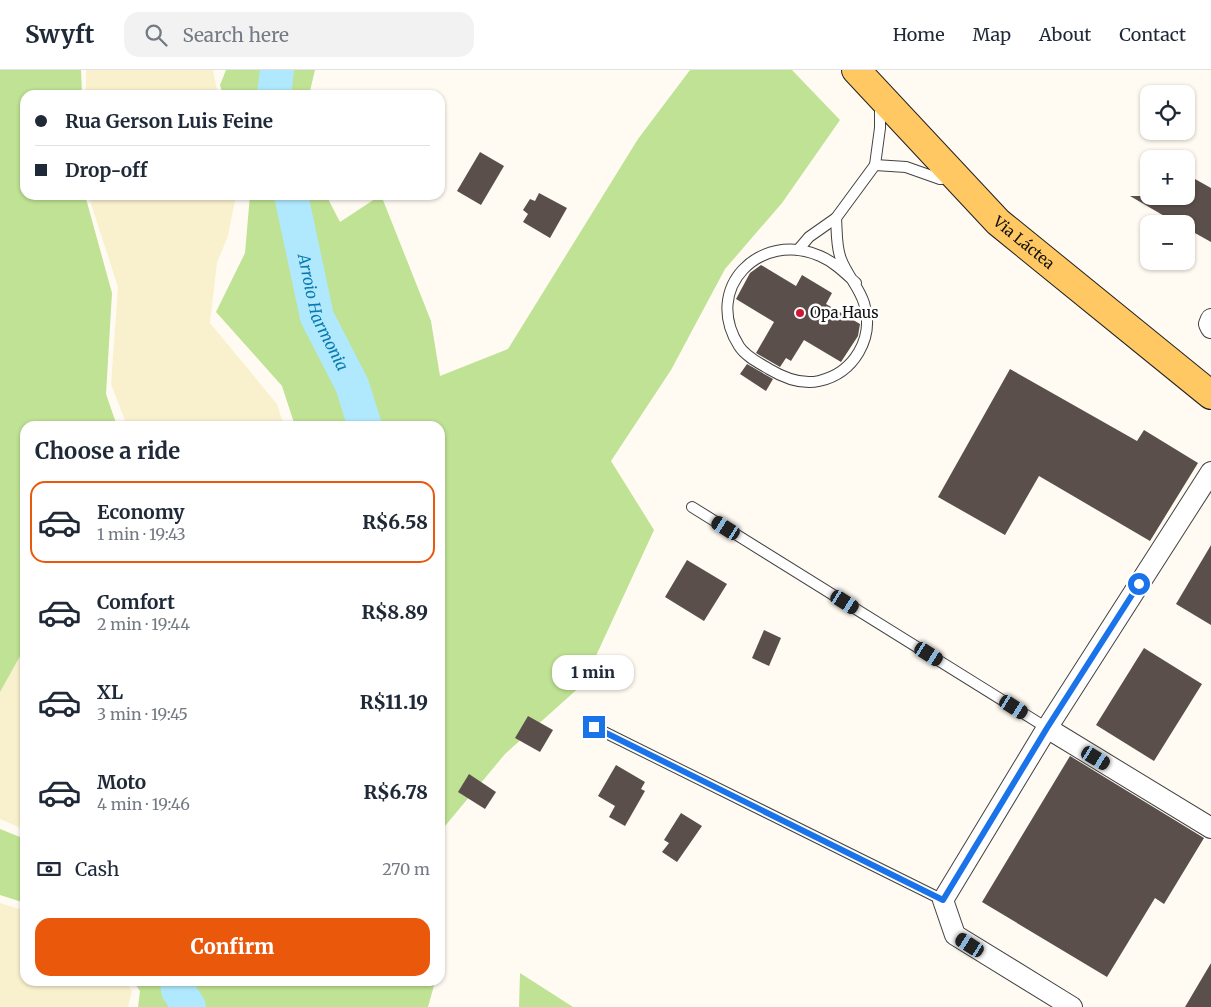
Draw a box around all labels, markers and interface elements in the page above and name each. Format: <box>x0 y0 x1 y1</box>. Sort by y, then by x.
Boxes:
search box <box>124 12 474 57</box>
text: Swyft <box>25 19 94 50</box>
icon: search <box>142 21 170 49</box>
text: Search here <box>182 23 289 47</box>
text: Home <box>893 23 945 46</box>
text: Map <box>973 23 1011 46</box>
text: About <box>1039 23 1091 46</box>
text: Contact <box>1119 23 1186 46</box>
map controls <box>1140 85 1195 270</box>
button: locate <box>1140 85 1195 140</box>
text: Rua Gerson Luis Feine <box>65 109 273 133</box>
button: + <box>1140 150 1195 205</box>
text: Drop-off <box>65 158 147 182</box>
street label: Via Láctea <box>989 211 1058 273</box>
button: − <box>1140 215 1195 270</box>
water label: Arroio Harmonia <box>293 250 353 374</box>
place label: Opa Haus <box>810 303 879 322</box>
marker: Opa Haus <box>794 307 806 319</box>
text: Choose a ride <box>35 437 180 465</box>
icon: car <box>37 500 82 545</box>
text: Economy <box>97 500 185 524</box>
text: R$6.58 <box>362 510 428 534</box>
car <box>709 514 742 542</box>
text: 1 min · 19:43 <box>97 524 186 544</box>
route start <box>1128 573 1150 595</box>
car <box>828 588 861 616</box>
icon: car <box>37 590 82 635</box>
text: Comfort <box>97 590 175 614</box>
text: R$8.89 <box>361 600 428 624</box>
text: 2 min · 19:44 <box>97 614 190 634</box>
car <box>912 640 945 668</box>
callout: 1 min <box>553 654 635 690</box>
text: 1 min <box>571 662 615 682</box>
icon: car <box>37 680 82 725</box>
text: XL <box>97 680 123 704</box>
text: R$11.19 <box>360 690 428 714</box>
car <box>997 693 1030 721</box>
text: 3 min · 19:45 <box>97 704 188 724</box>
route end <box>583 716 605 738</box>
car <box>1079 744 1112 772</box>
icon: car <box>37 770 82 815</box>
text: Moto <box>97 770 146 794</box>
text: R$6.78 <box>363 780 428 804</box>
text: 4 min · 19:46 <box>97 794 190 814</box>
icon: cash <box>35 855 63 883</box>
text: Cash <box>75 857 119 881</box>
text: 270 m <box>382 859 430 879</box>
button: Confirm <box>35 918 430 976</box>
car <box>953 931 986 959</box>

